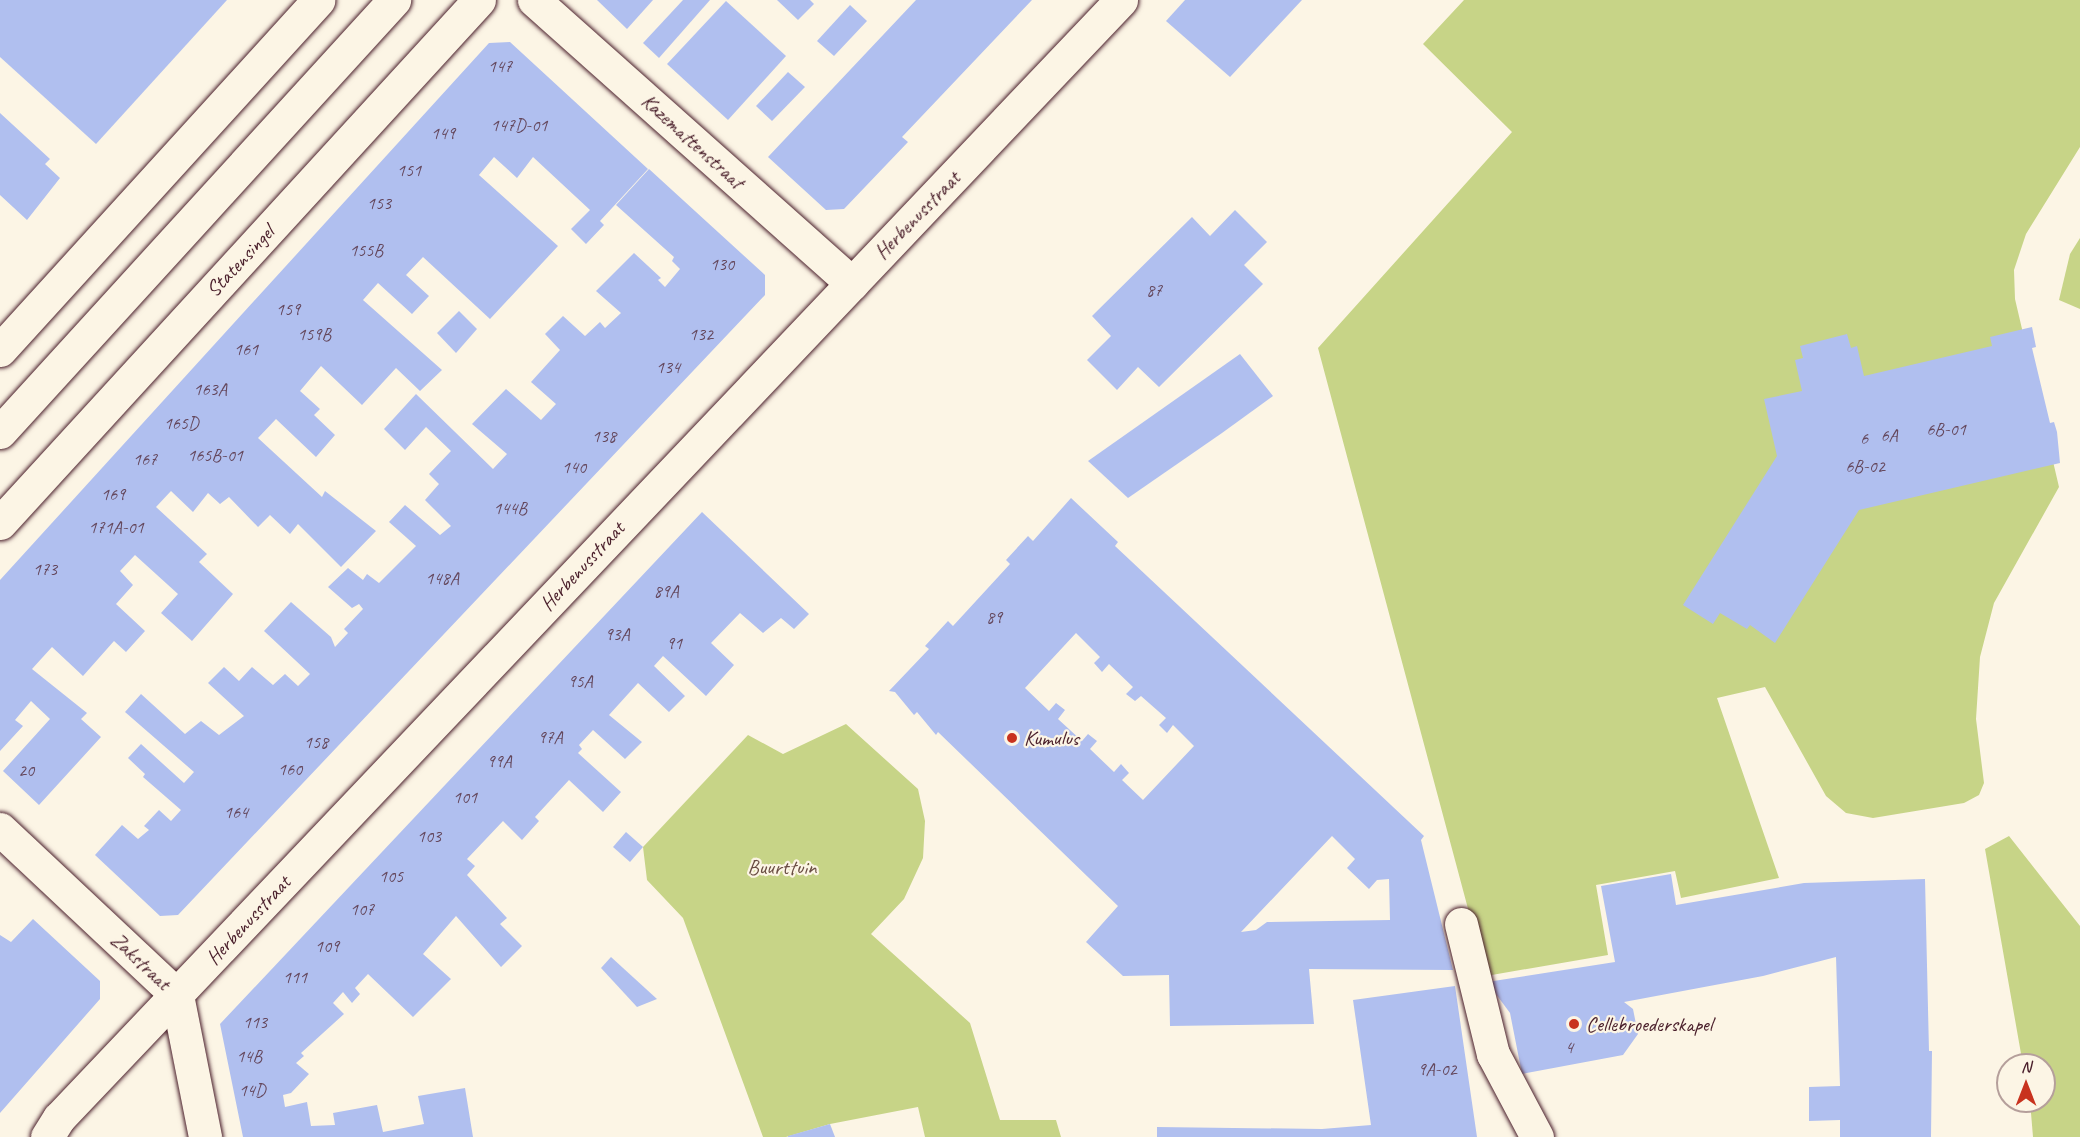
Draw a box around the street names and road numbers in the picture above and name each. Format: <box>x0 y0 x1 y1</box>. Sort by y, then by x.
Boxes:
street label: Kazemattenstraat <box>636 88 750 194</box>
street label: Herbenusstraat <box>869 166 965 264</box>
street label: Statensingel <box>201 220 279 302</box>
street label: Herbenusstraat <box>534 516 630 616</box>
street label: Herbenusstraat <box>200 870 296 970</box>
street label: Zakstraat <box>106 927 176 995</box>

